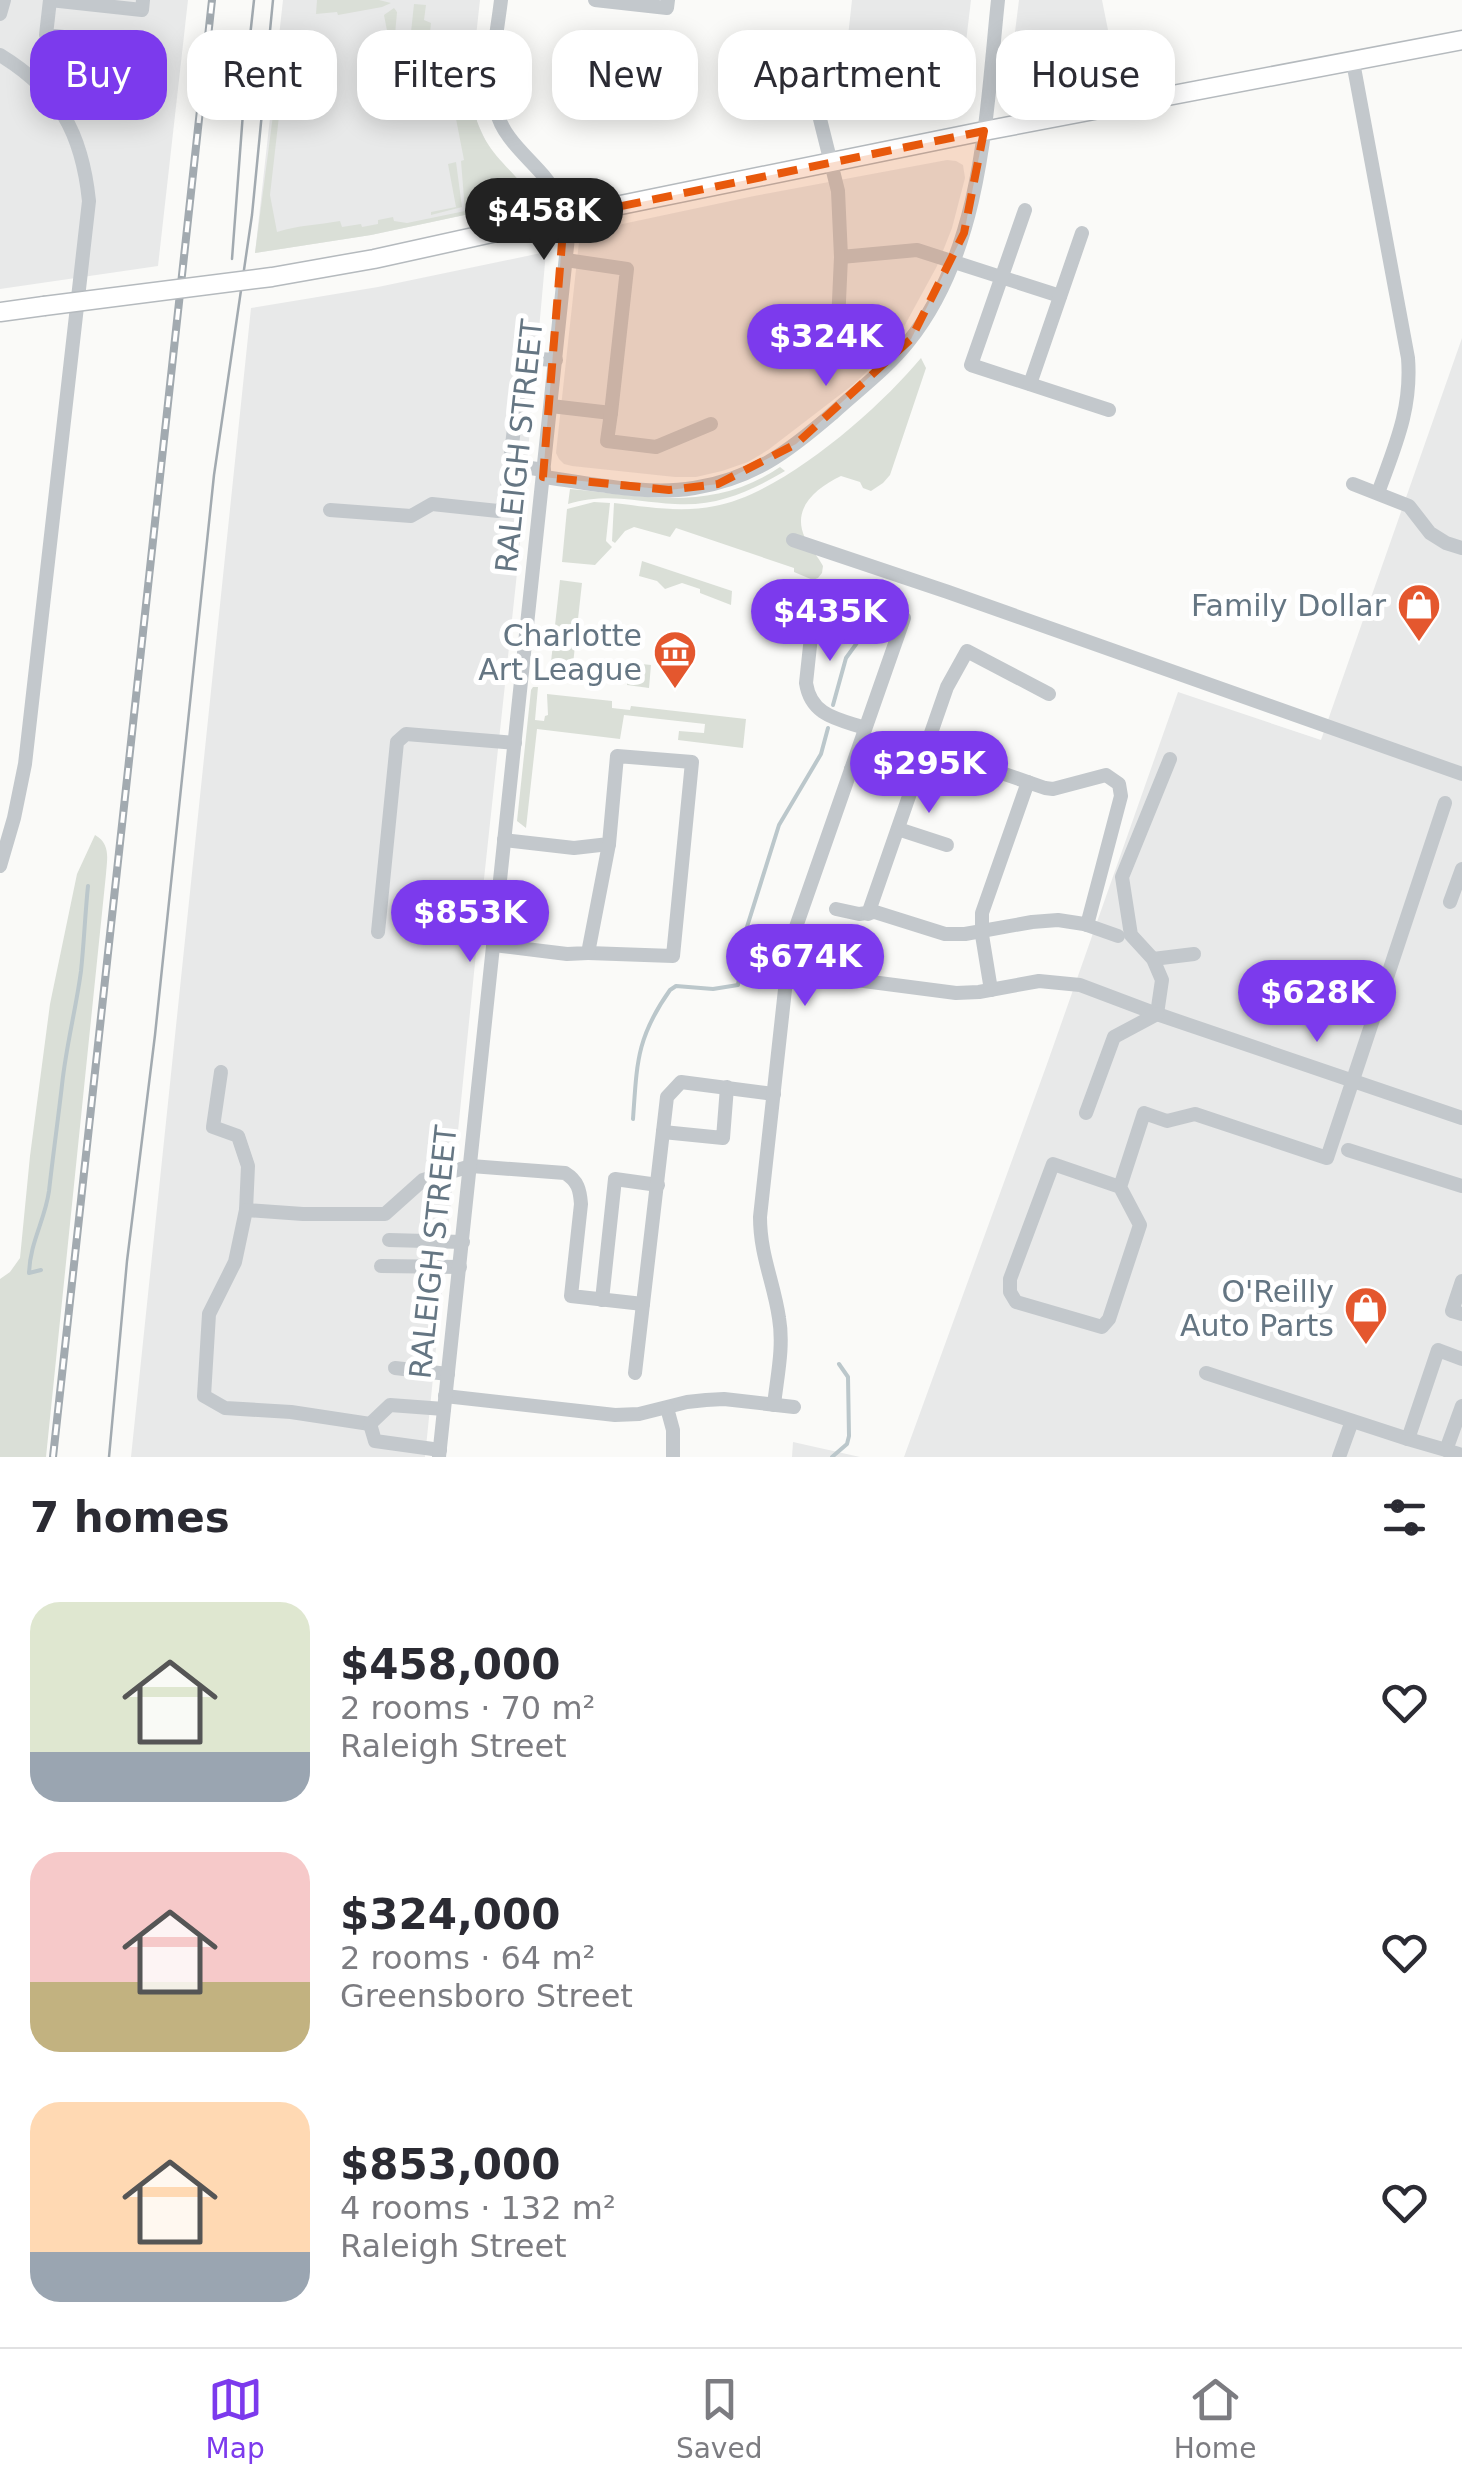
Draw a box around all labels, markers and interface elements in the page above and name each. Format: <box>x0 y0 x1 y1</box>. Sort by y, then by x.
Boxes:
chip: Buy <box>30 30 167 120</box>
chip: Rent <box>187 30 337 120</box>
chip: Filters <box>357 30 532 120</box>
chip: New <box>552 30 698 120</box>
chip: Apartment <box>718 30 976 120</box>
chip: House <box>996 30 1175 120</box>
pin: $458K <box>474 178 614 263</box>
text: $458K <box>487 191 601 229</box>
pin: $324K <box>756 304 896 389</box>
street label: RALEIGH STREET <box>488 317 550 574</box>
text: $324K <box>769 317 883 355</box>
pin: $435K <box>760 579 900 664</box>
shop icon: Family Dollar <box>1396 582 1442 643</box>
place label: Family Dollar <box>1191 588 1387 623</box>
text: $435K <box>773 592 887 630</box>
place label: Charlotte Art League <box>478 618 642 687</box>
museum icon: Charlotte Art League <box>652 629 698 690</box>
pin: $295K <box>859 731 999 816</box>
text: $295K <box>872 744 986 782</box>
pin: $853K <box>400 880 540 965</box>
text: $853K <box>413 893 527 931</box>
pin: $674K <box>735 924 875 1009</box>
text: $674K <box>748 937 862 975</box>
pin: $628K <box>1247 960 1387 1045</box>
text: $628K <box>1260 973 1374 1011</box>
street label: RALEIGH STREET <box>402 1123 464 1380</box>
place label: O'Reilly Auto Parts <box>1180 1274 1334 1343</box>
shop icon: O'Reilly Auto Parts <box>1343 1285 1389 1346</box>
icon: filters <box>1377 1490 1432 1545</box>
text: 7 homes <box>30 1493 230 1542</box>
text: $458,000 <box>340 1640 561 1689</box>
icon: home <box>110 1642 230 1762</box>
icon: heart <box>1377 1675 1432 1730</box>
text: 2 rooms · 70 m² <box>340 1689 595 1727</box>
text: Raleigh Street <box>340 1727 567 1765</box>
text: $324,000 <box>340 1890 561 1939</box>
icon: home <box>110 1892 230 2012</box>
icon: heart <box>1377 1925 1432 1980</box>
text: 2 rooms · 64 m² <box>340 1939 595 1977</box>
text: Greensboro Street <box>340 1977 633 2015</box>
text: $853,000 <box>340 2140 561 2189</box>
icon: home <box>110 2142 230 2262</box>
icon: heart <box>1377 2175 1432 2230</box>
text: 4 rooms · 132 m² <box>340 2189 616 2227</box>
text: Raleigh Street <box>340 2227 567 2265</box>
tab: Map <box>206 2372 265 2465</box>
tab: Saved <box>676 2372 762 2465</box>
tab: Home <box>1174 2372 1256 2465</box>

